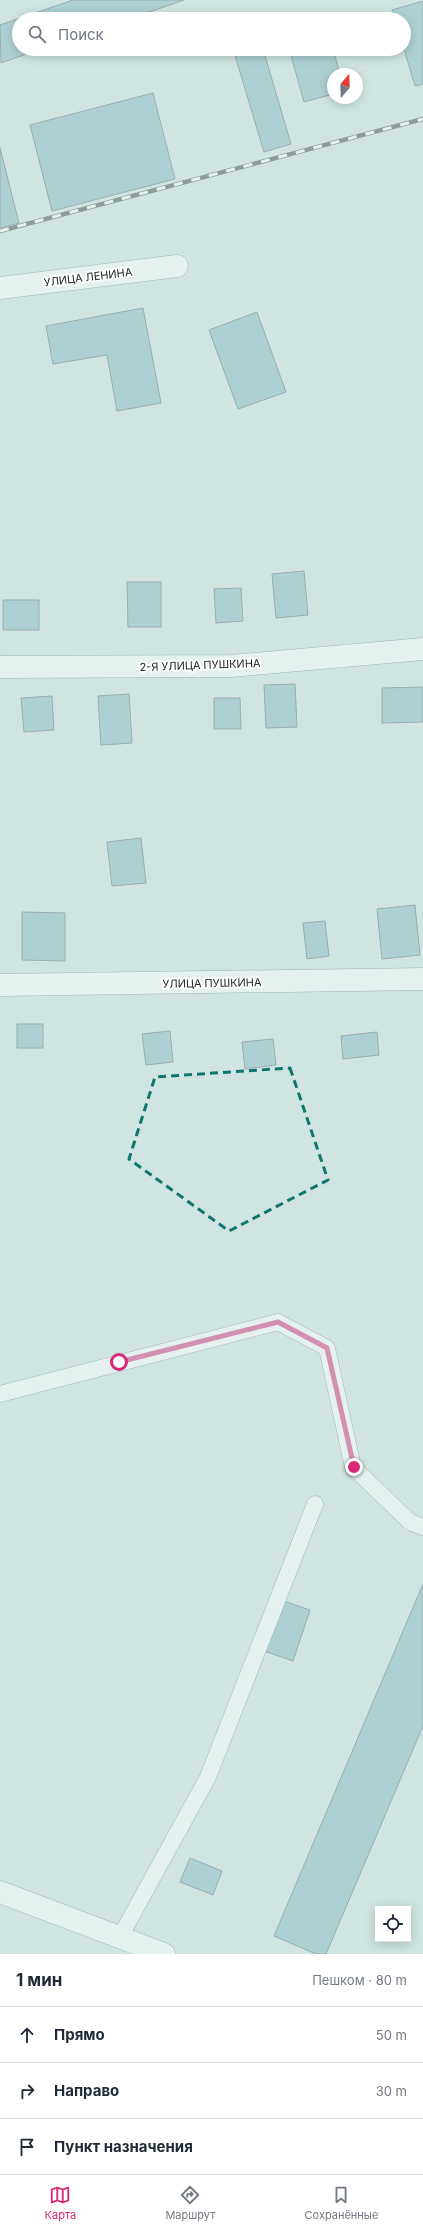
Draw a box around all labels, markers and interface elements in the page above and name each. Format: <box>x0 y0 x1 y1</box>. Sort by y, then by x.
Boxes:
search box <box>12 12 411 56</box>
icon: search <box>26 23 48 45</box>
text: Поиск <box>58 25 104 44</box>
north arrow <box>327 68 363 104</box>
street label: УЛИЦА ЛЕНИНА <box>43 265 133 289</box>
street label: 2-Я УЛИЦА ПУШКИНА <box>139 656 261 674</box>
street label: УЛИЦА ПУШКИНА <box>162 975 262 991</box>
route start <box>110 1353 128 1371</box>
route end <box>345 1458 363 1476</box>
map controls <box>375 1906 411 1942</box>
button: locate <box>375 1906 411 1942</box>
text: 1 мин <box>16 1970 62 1990</box>
text: Пешком · 80 m <box>312 1972 407 1988</box>
icon: ahead <box>16 2024 38 2046</box>
text: Прямо <box>54 2025 105 2044</box>
text: 50 m <box>376 2027 407 2043</box>
icon: right <box>16 2080 38 2102</box>
text: Направо <box>54 2081 119 2100</box>
text: 30 m <box>376 2083 407 2099</box>
icon: arrive <box>16 2136 38 2158</box>
text: Пункт назначения <box>54 2137 193 2156</box>
tab: Карта <box>45 2184 76 2222</box>
tab: Маршрут <box>165 2184 215 2222</box>
tab: Сохранённые <box>305 2184 378 2222</box>

